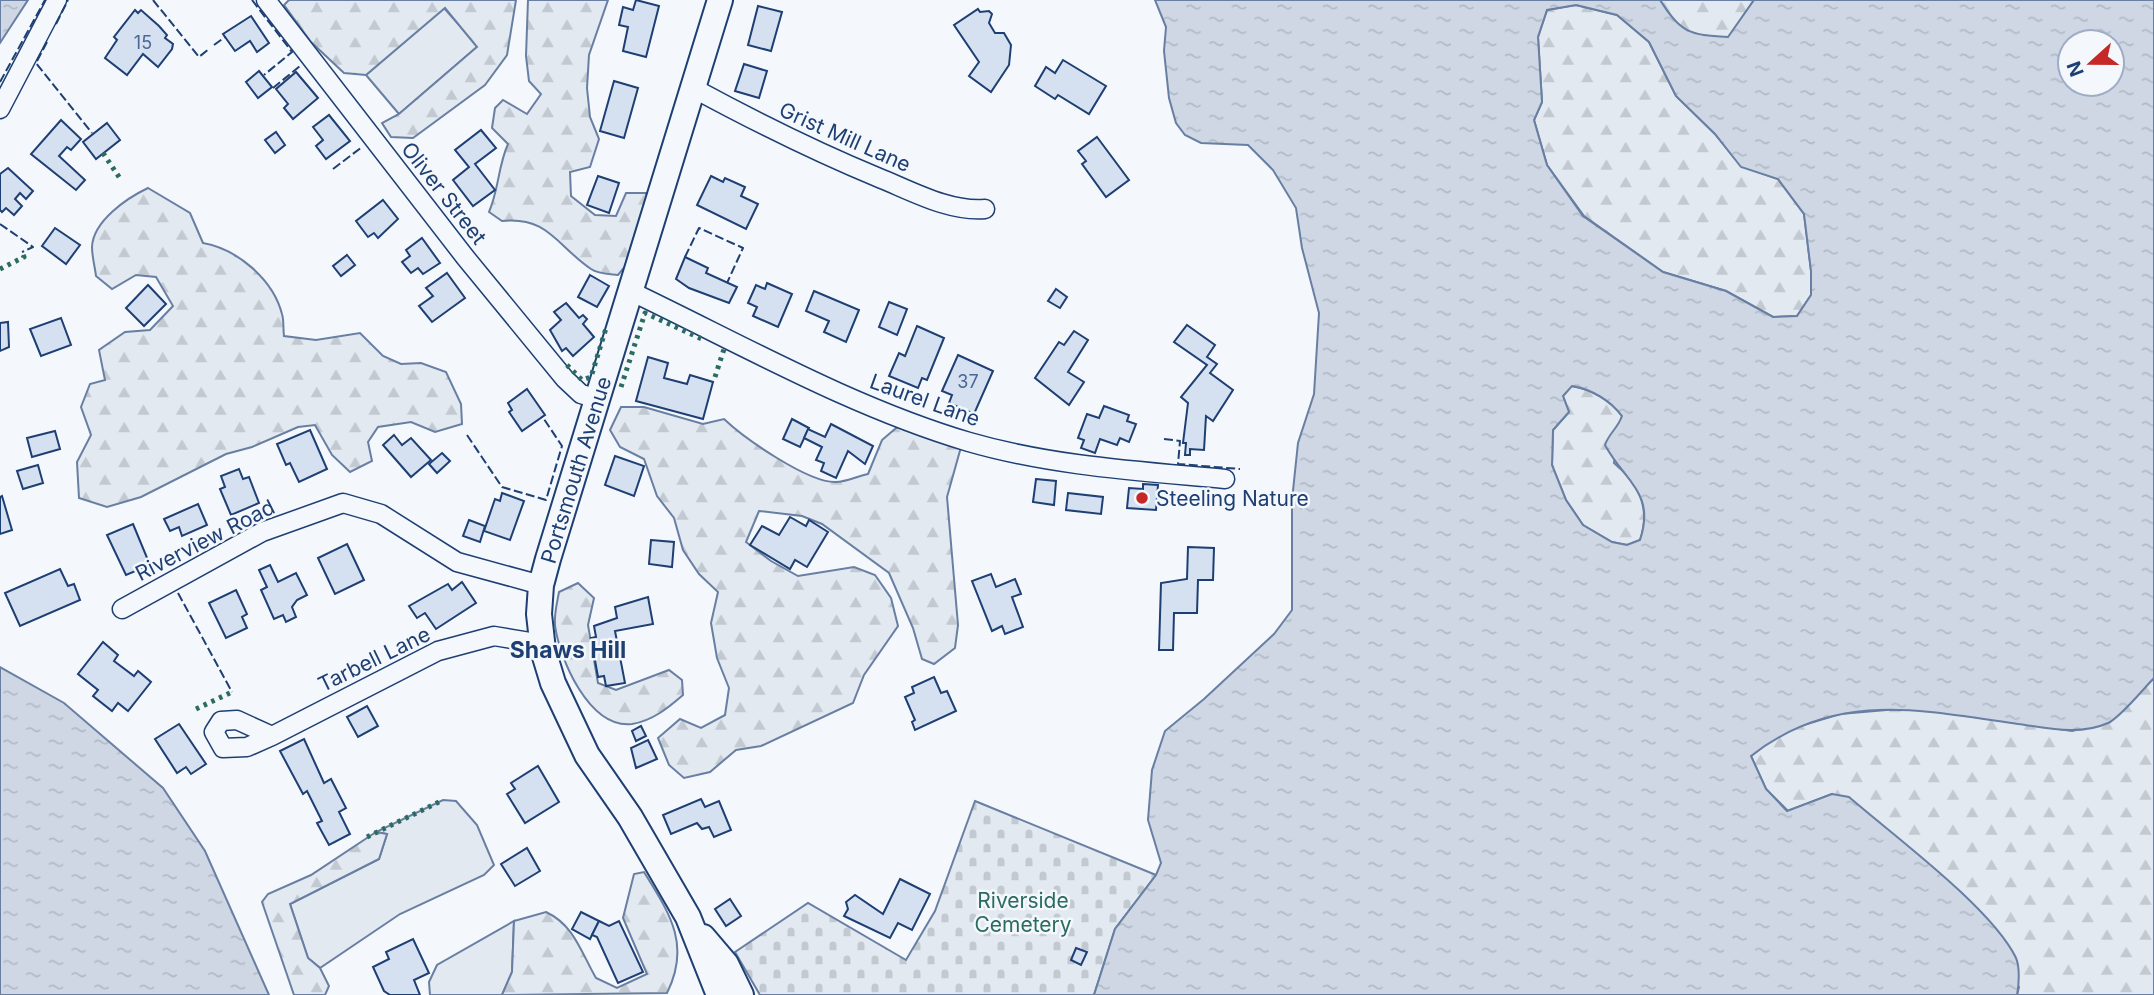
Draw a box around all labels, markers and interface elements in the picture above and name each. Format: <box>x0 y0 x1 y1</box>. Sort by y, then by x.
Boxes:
north arrow <box>2056 28 2126 98</box>
house number: 15 <box>134 32 152 53</box>
text: N <box>2062 58 2089 80</box>
street label: Grist Mill Lane <box>775 97 915 177</box>
street label: Oliver Street <box>396 137 492 249</box>
street label: Laurel Lane <box>867 369 983 431</box>
house number: 37 <box>957 371 979 392</box>
street label: Portsmouth Avenue <box>536 373 616 567</box>
place label: Steeling Nature <box>1156 486 1309 511</box>
marker: Steeling Nature <box>1134 490 1150 506</box>
street label: Riverview Road <box>131 494 279 586</box>
street label: Tarbell Lane <box>314 621 434 697</box>
district label: Shaws Hill <box>510 636 626 664</box>
park label: Riverside Cemetery <box>974 888 1072 937</box>

